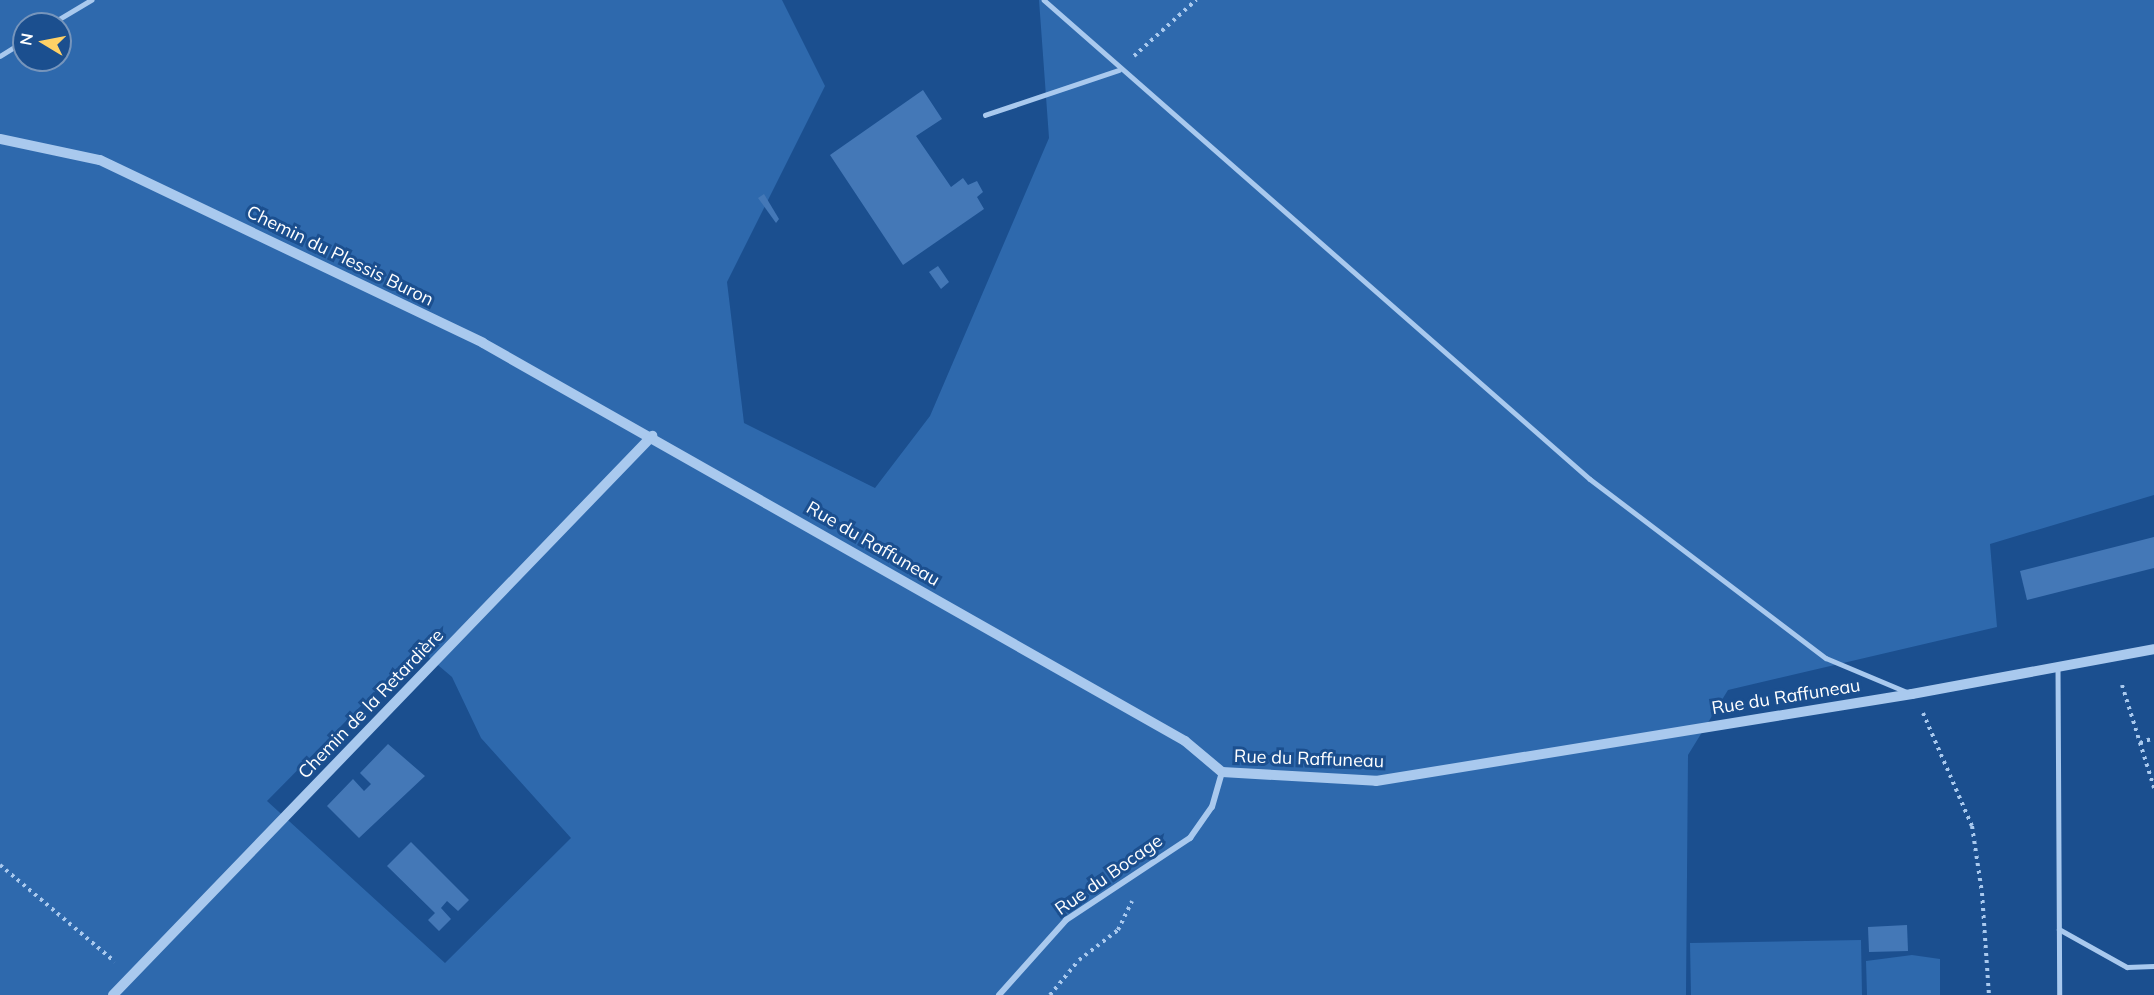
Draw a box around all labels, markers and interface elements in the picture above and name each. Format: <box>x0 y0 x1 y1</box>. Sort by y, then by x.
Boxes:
north arrow <box>12 12 72 72</box>
text: N <box>15 32 37 47</box>
street label: Chemin du Plessis Buron <box>243 201 437 311</box>
street label: Rue du Raffuneau <box>803 497 943 591</box>
street label: Chemin de la Retardière <box>294 625 448 783</box>
street label: Rue du Raffuneau <box>1710 675 1862 719</box>
street label: Rue du Raffuneau <box>1234 746 1384 772</box>
street label: Rue du Bocage <box>1051 830 1167 920</box>

